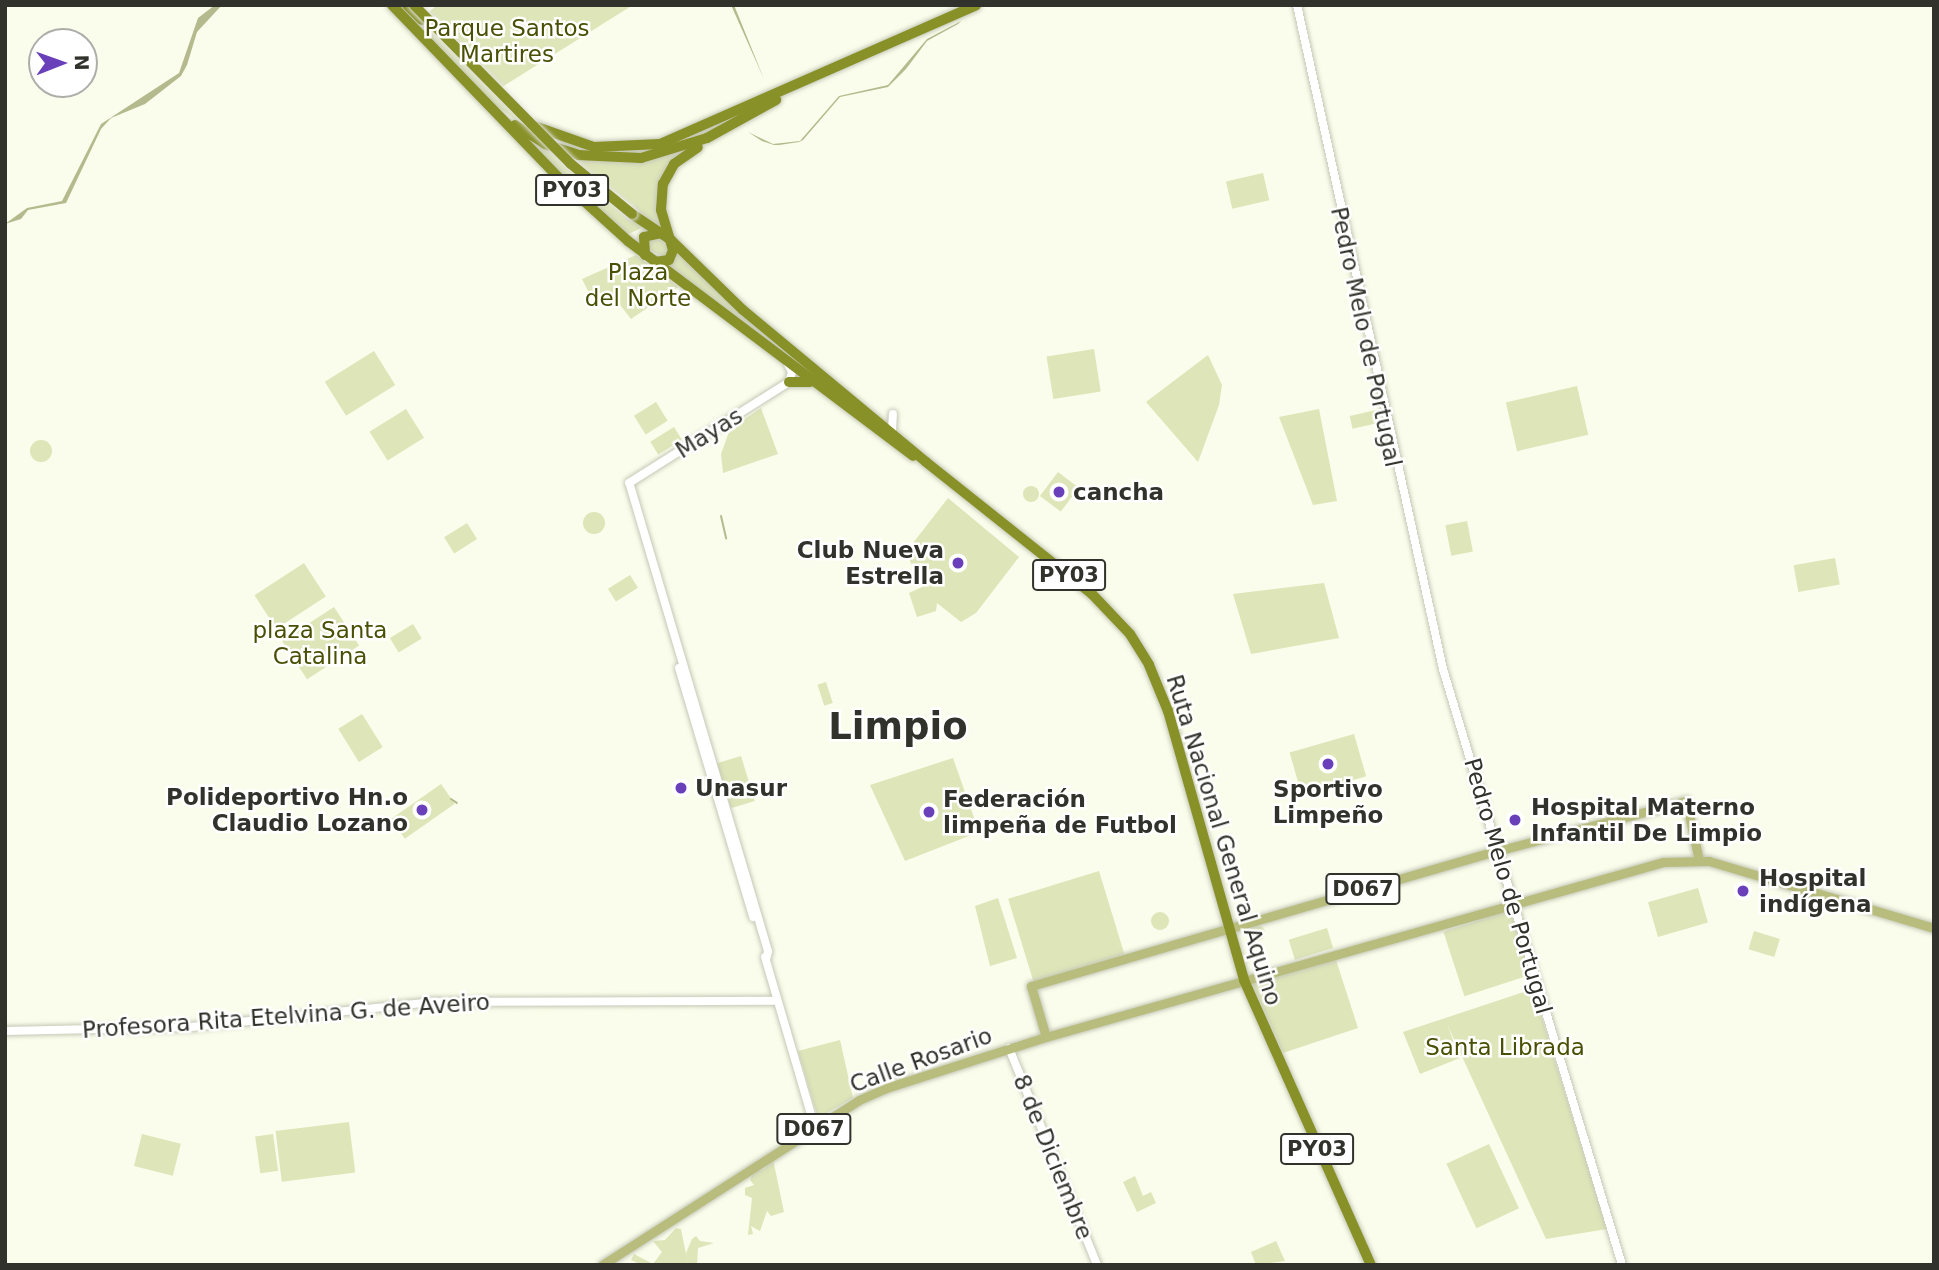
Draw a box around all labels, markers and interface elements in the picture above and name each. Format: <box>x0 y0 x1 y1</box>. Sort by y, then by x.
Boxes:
park label: Parque Santos Martires <box>425 14 589 68</box>
north arrow <box>28 28 98 98</box>
text: N <box>71 55 93 71</box>
road number: PY03 <box>534 172 610 208</box>
street label: Pedro Melo de Portugal <box>1325 204 1407 470</box>
park label: Plaza del Norte <box>585 258 691 312</box>
street label: Mayas <box>670 402 748 464</box>
place label: cancha <box>1073 478 1164 506</box>
marker: cancha <box>1051 484 1067 500</box>
place label: Club Nueva Estrella <box>797 536 944 590</box>
marker: Club Nueva Estrella <box>950 555 966 571</box>
road number: PY03 <box>1030 558 1108 592</box>
park label: plaza Santa Catalina <box>253 616 387 670</box>
street label: Ruta Nacional General Aquino <box>1160 671 1288 1009</box>
district label: Limpio <box>828 705 968 749</box>
street label: Pedro Melo de Portugal <box>1458 755 1558 1017</box>
marker: Sportivo Limpeño <box>1320 756 1336 772</box>
place label: Unasur <box>695 774 787 802</box>
place label: Sportivo Limpeño <box>1273 775 1383 829</box>
marker: Unasur <box>673 780 689 796</box>
place label: Polideportivo Hn.o Claudio Lozano <box>166 783 408 837</box>
place label: Federación limpeña de Futbol <box>943 785 1177 839</box>
place label: Hospital Materno Infantil De Limpio <box>1531 793 1762 847</box>
marker: Polideportivo Hn.o Claudio Lozano <box>414 802 430 818</box>
marker: Federación limpeña de Futbol <box>921 804 937 820</box>
marker: Hospital Materno Infantil De Limpio <box>1505 810 1525 830</box>
place label: Hospital indígena <box>1759 864 1872 918</box>
road number: D067 <box>1324 872 1402 906</box>
marker: Hospital indígena <box>1733 881 1753 901</box>
street label: Profesora Rita Etelvina G. de Aveiro <box>81 988 491 1044</box>
street label: Calle Rosario <box>846 1021 996 1099</box>
park label: Santa Librada <box>1425 1033 1585 1061</box>
street label: 8 de Diciembre <box>1007 1071 1099 1243</box>
road number: D067 <box>776 1112 852 1146</box>
road number: PY03 <box>1278 1132 1356 1166</box>

